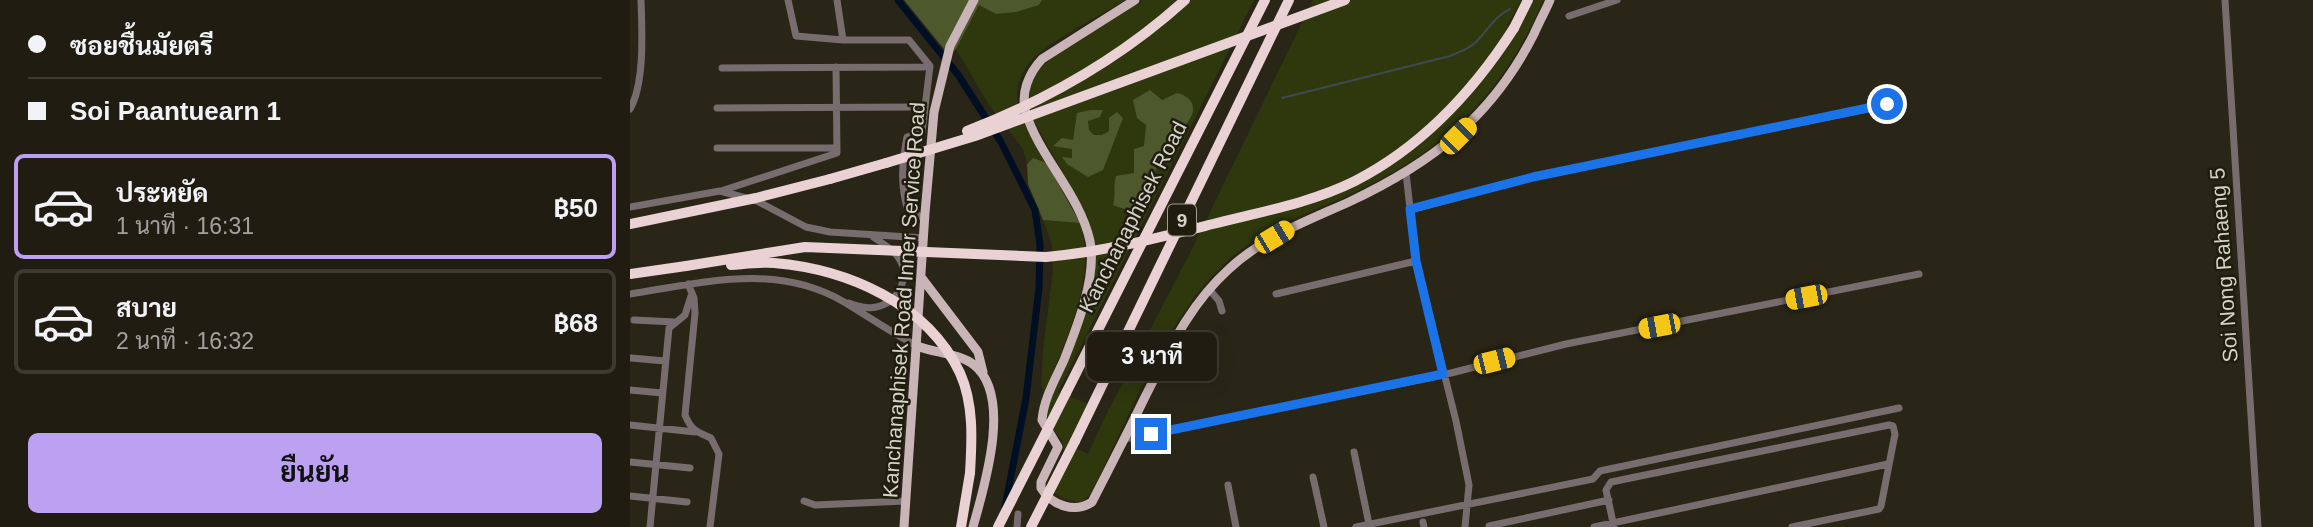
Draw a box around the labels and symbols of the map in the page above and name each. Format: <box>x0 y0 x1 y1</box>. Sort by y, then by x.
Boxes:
route start <box>1871 88 1903 120</box>
street label: Kanchanaphisek Road Inner Service Road <box>878 101 929 499</box>
car <box>1436 114 1481 158</box>
street label: Kanchanaphisek Road <box>1074 117 1191 316</box>
street label: Soi Nong Rahaeng 5 <box>2205 167 2242 363</box>
road number: 9 <box>1168 204 1196 235</box>
car <box>1251 217 1298 257</box>
car <box>1784 283 1829 311</box>
car <box>1637 312 1682 340</box>
callout: 3 นาที <box>1086 332 1216 382</box>
car <box>1472 346 1517 376</box>
route end <box>1135 418 1167 450</box>

